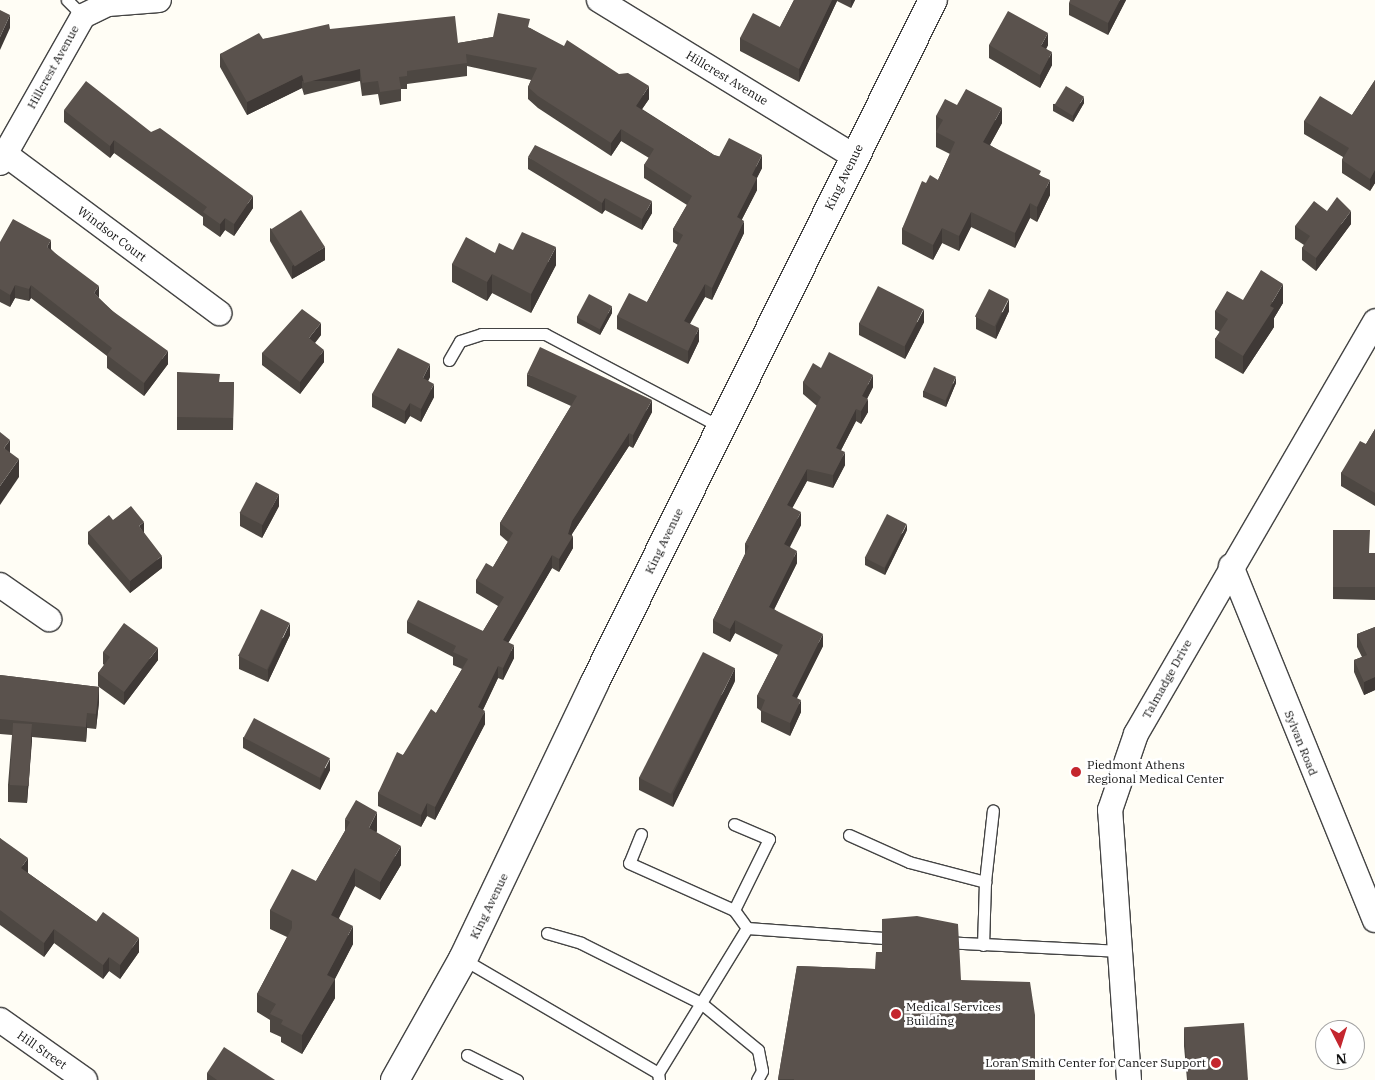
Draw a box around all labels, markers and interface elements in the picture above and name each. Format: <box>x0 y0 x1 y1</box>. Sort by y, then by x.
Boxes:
street label: Hillcrest Avenue <box>24 23 82 111</box>
street label: Hillcrest Avenue <box>683 48 771 108</box>
street label: King Avenue <box>822 142 866 212</box>
street label: Windsor Court <box>75 203 149 265</box>
street label: King Avenue <box>642 506 686 576</box>
street label: Talmadge Drive <box>1139 637 1195 721</box>
street label: Sylvan Road <box>1281 708 1321 778</box>
place label: Piedmont Athens Regional Medical Center <box>1087 758 1224 786</box>
marker: Piedmont Athens Regional Medical Center <box>1069 765 1083 779</box>
street label: King Avenue <box>467 871 511 941</box>
place label: Medical Services Building <box>906 1000 1001 1028</box>
marker: Medical Services Building <box>890 1008 902 1020</box>
north arrow <box>1315 1020 1365 1070</box>
street label: Hill Street <box>15 1028 69 1072</box>
text: N <box>1335 1049 1348 1068</box>
place label: Loran Smith Center for Cancer Support <box>985 1056 1206 1070</box>
marker: Loran Smith Center for Cancer Support <box>1210 1057 1222 1069</box>

